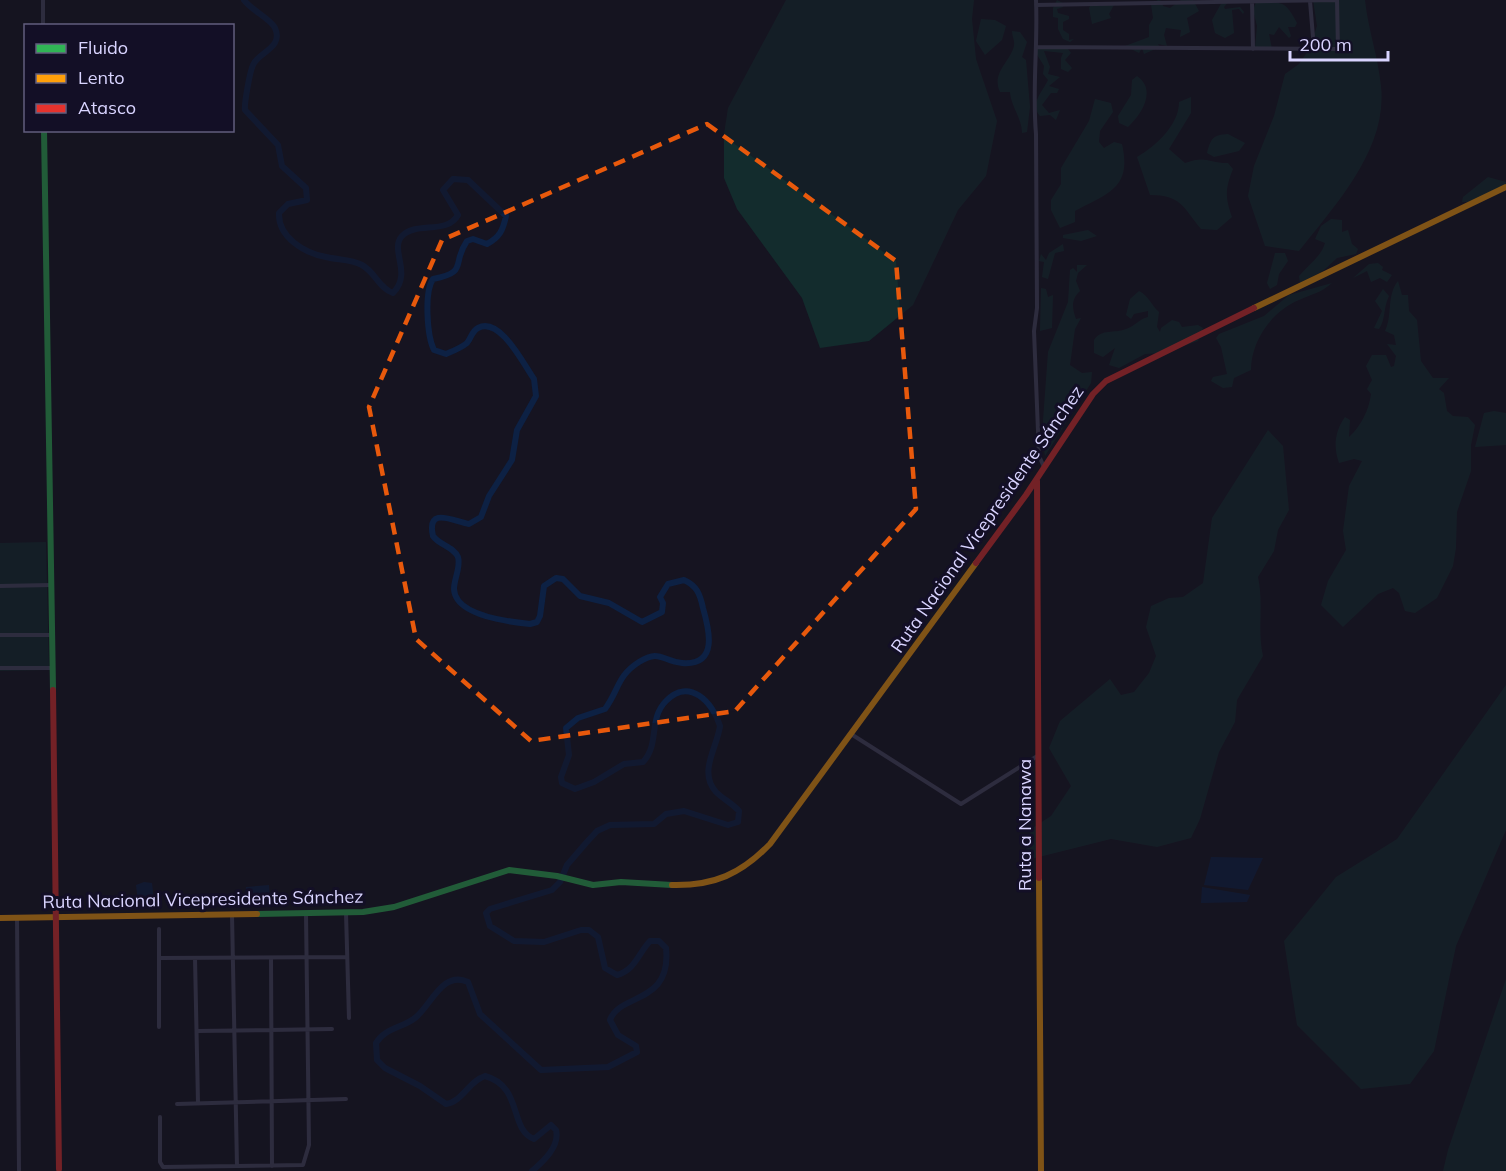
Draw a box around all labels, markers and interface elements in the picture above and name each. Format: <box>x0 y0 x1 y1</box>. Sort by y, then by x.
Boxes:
legend <box>24 24 234 132</box>
scale bar <box>1290 24 1388 62</box>
text: 200 m <box>1299 33 1352 56</box>
text: Fluido <box>78 36 128 59</box>
text: Lento <box>78 66 125 89</box>
text: Atasco <box>78 96 136 119</box>
street label: Ruta Nacional Vicepresidente Sánchez <box>885 381 1089 657</box>
street label: Ruta a Nanawa <box>1013 759 1036 891</box>
street label: Ruta Nacional Vicepresidente Sánchez <box>42 885 364 913</box>

